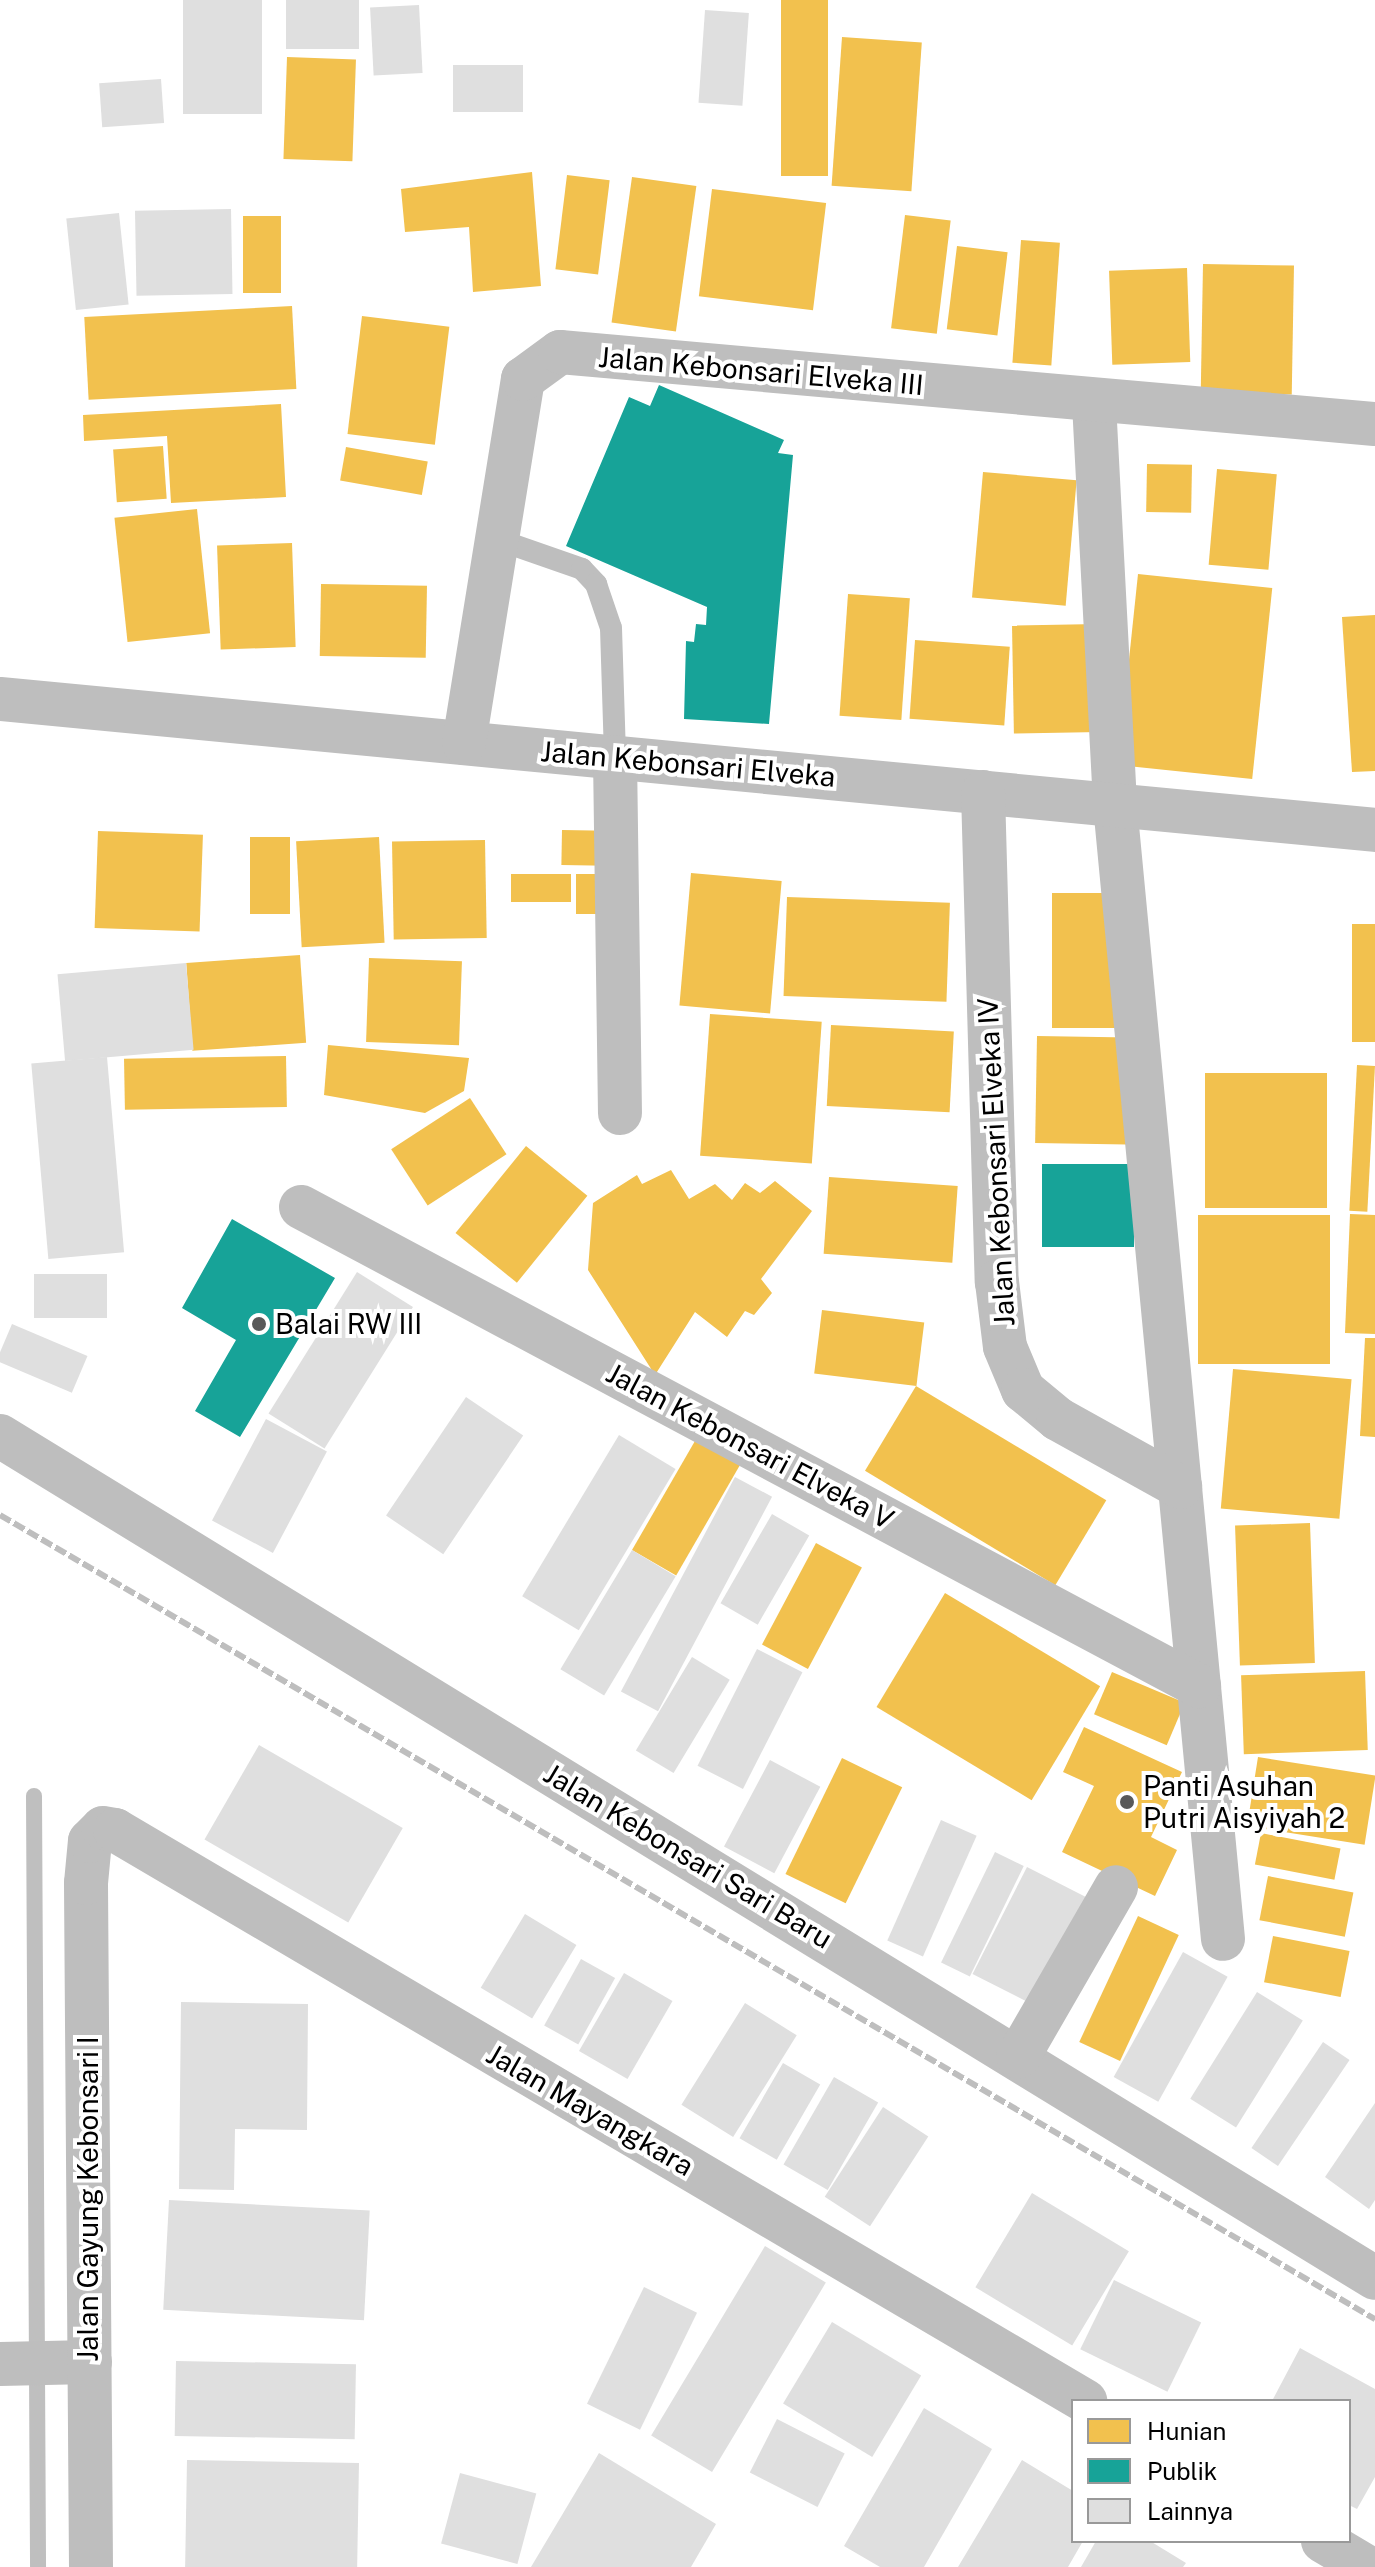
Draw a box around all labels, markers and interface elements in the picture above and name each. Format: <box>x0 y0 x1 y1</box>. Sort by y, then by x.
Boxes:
street label: Jalan Kebonsari Elveka III <box>597 340 925 402</box>
street label: Jalan Kebonsari Elveka <box>539 734 837 794</box>
street label: Jalan Kebonsari Elveka IV <box>971 997 1021 1327</box>
place label: Balai RW III <box>275 1307 422 1341</box>
marker: Balai RW III <box>250 1315 268 1333</box>
street label: Jalan Kebonsari Elveka V <box>600 1356 900 1536</box>
street label: Jalan Kebonsari Sari Baru <box>538 1756 838 1956</box>
place label: Panti Asuhan Putri Aisyiyah 2 <box>1143 1769 1345 1835</box>
marker: Panti Asuhan Putri Aisyiyah 2 <box>1118 1793 1136 1811</box>
street label: Jalan Gayung Kebonsari I <box>71 2036 105 2362</box>
street label: Jalan Mayangkara <box>481 2037 699 2183</box>
legend <box>1071 2399 1351 2543</box>
text: Hunian <box>1147 2417 1226 2445</box>
text: Publik <box>1147 2457 1217 2485</box>
text: Lainnya <box>1147 2497 1233 2525</box>

